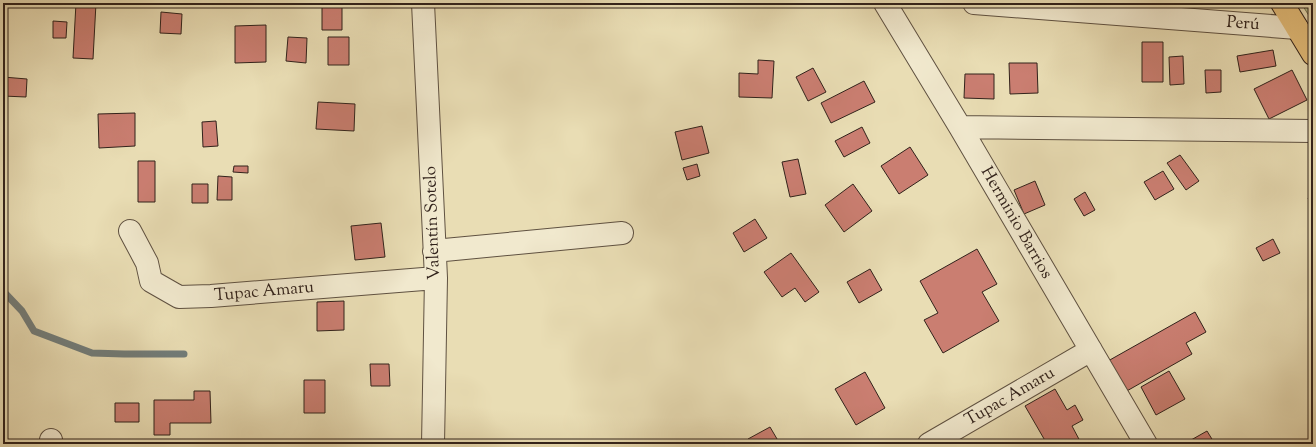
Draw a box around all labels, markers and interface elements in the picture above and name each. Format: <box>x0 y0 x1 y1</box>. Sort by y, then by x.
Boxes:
street label: Perú <box>1226 11 1260 37</box>
street label: Herminio Barrios <box>974 162 1058 284</box>
street label: Valentín Sotelo <box>419 166 447 280</box>
street label: Tupac Amaru <box>213 276 315 308</box>
street label: Tupac Amaru <box>961 361 1060 432</box>

